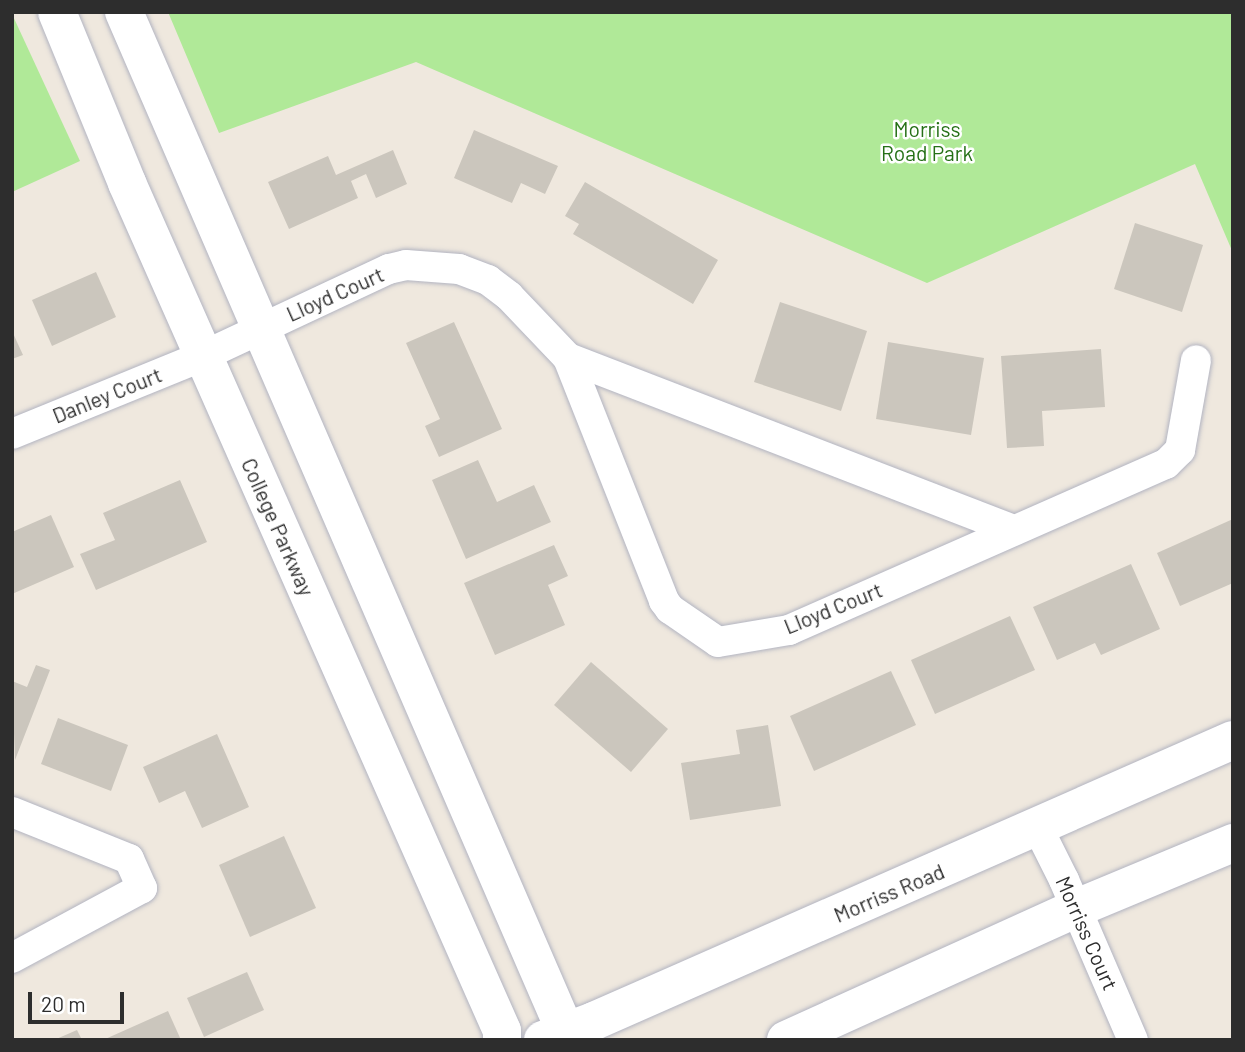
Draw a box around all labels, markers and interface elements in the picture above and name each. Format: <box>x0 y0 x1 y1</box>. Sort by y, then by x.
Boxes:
park label: Morriss Road Park <box>881 116 973 166</box>
street label: Lloyd Court <box>282 261 388 327</box>
street label: Danley Court <box>49 362 165 428</box>
street label: College Parkway <box>236 454 320 600</box>
street label: Lloyd Court <box>780 577 886 639</box>
street label: Morriss Road <box>830 858 948 928</box>
street label: Morriss Court <box>1051 872 1123 994</box>
scale bar <box>32 978 128 1022</box>
text: 20 m <box>41 991 86 1016</box>

